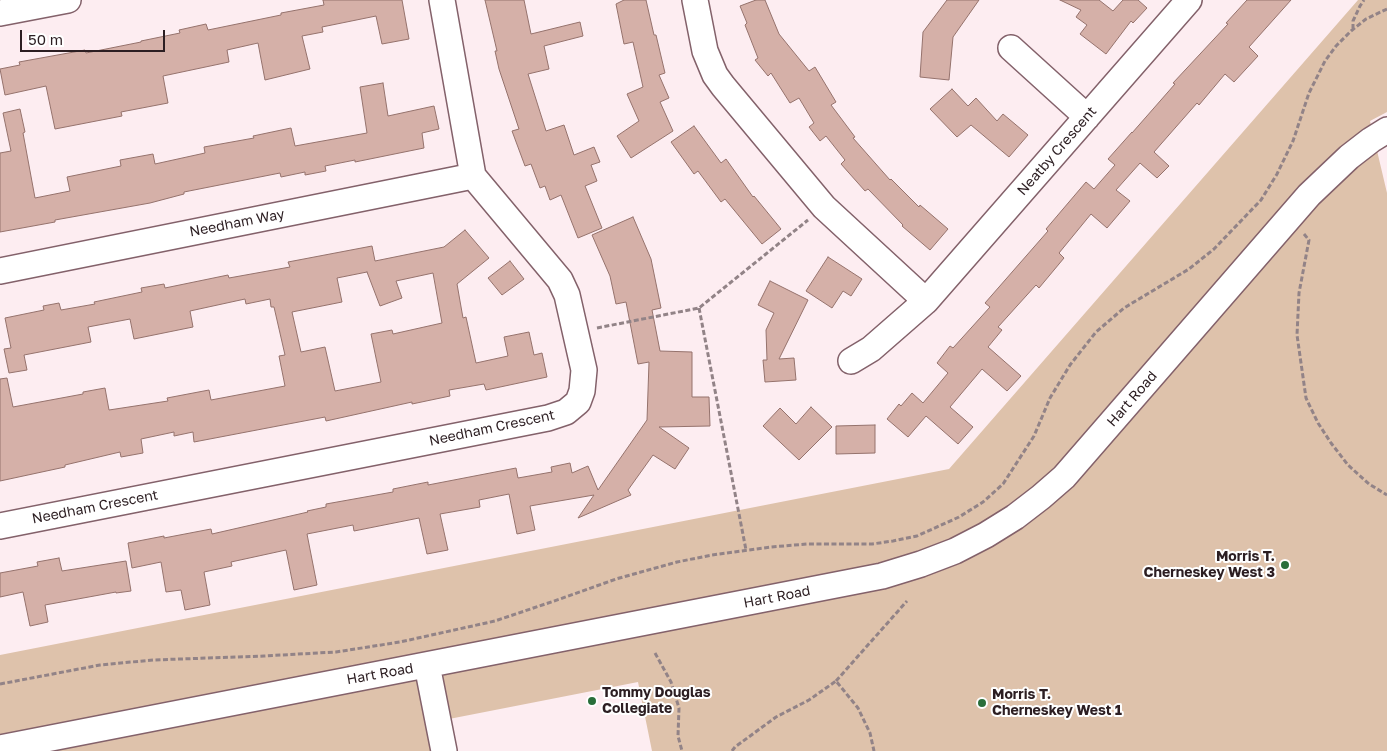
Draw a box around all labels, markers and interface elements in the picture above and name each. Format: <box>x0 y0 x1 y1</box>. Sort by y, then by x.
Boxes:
scale bar <box>22 20 168 52</box>
text: 50 m <box>28 30 63 48</box>
street label: Neatby Crescent <box>1014 103 1100 199</box>
street label: Needham Way <box>188 206 286 240</box>
street label: Hart Road <box>1103 368 1161 430</box>
street label: Needham Crescent <box>428 406 556 450</box>
street label: Needham Crescent <box>31 487 159 527</box>
place label: Morris T. Cherneskey West 3 <box>1144 549 1275 582</box>
marker: Morris T. Cherneskey West 3 <box>1279 559 1291 571</box>
street label: Hart Road <box>742 582 812 612</box>
street label: Hart Road <box>345 660 415 688</box>
place label: Tommy Douglas Collegiate <box>602 685 711 718</box>
place label: Morris T. Cherneskey West 1 <box>992 687 1122 720</box>
marker: Tommy Douglas Collegiate <box>586 695 598 707</box>
marker: Morris T. Cherneskey West 1 <box>976 697 988 709</box>

